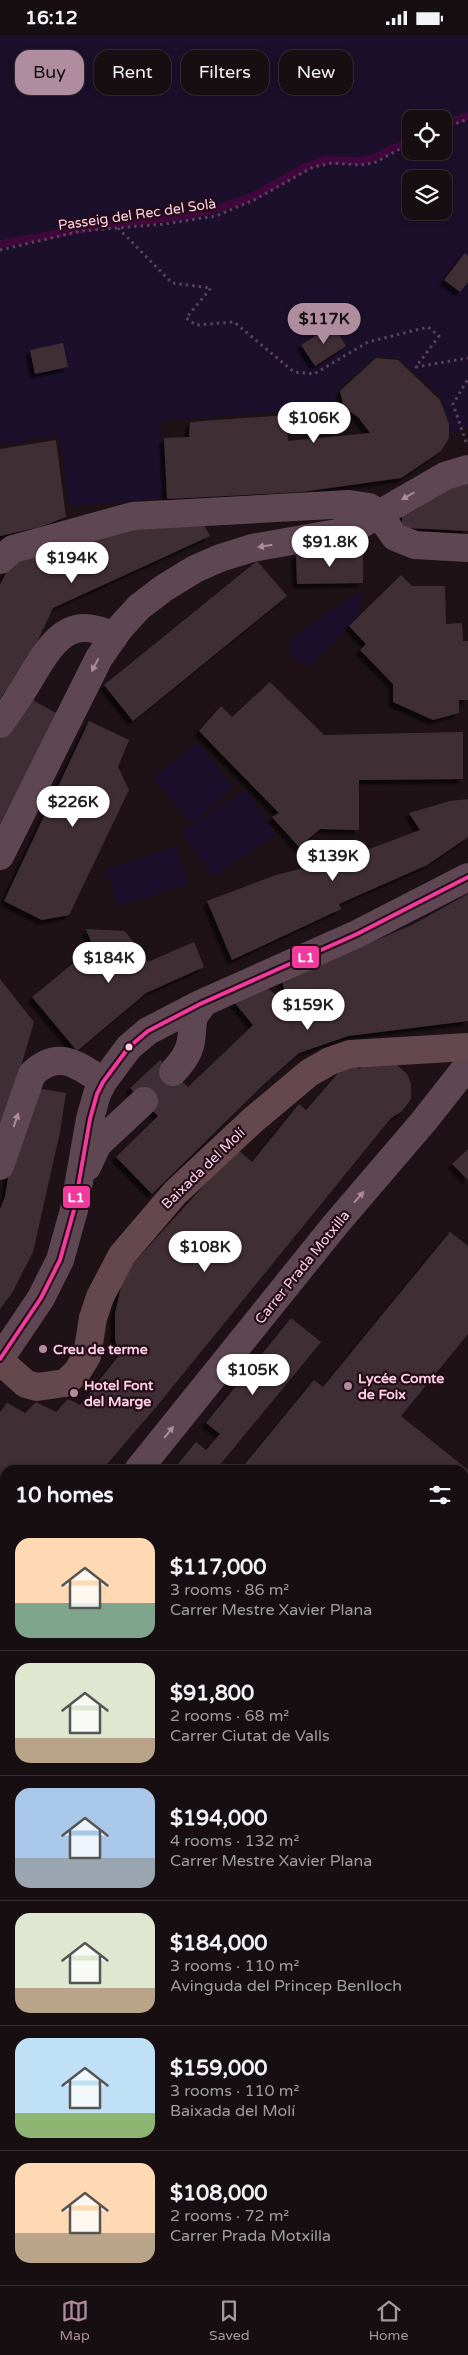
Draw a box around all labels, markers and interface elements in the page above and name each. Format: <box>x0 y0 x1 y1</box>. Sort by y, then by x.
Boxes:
text: 16:12 <box>25 7 78 29</box>
chip: Buy <box>15 50 84 95</box>
chip: Rent <box>94 50 171 95</box>
chip: Filters <box>181 50 269 95</box>
chip: New <box>279 50 353 95</box>
map controls <box>402 110 452 220</box>
button: locate <box>402 110 452 160</box>
button: layers <box>402 170 452 220</box>
street label: Passeig del Rec del Solà <box>57 195 217 234</box>
pin: $117K <box>289 303 359 345</box>
text: $117K <box>299 309 349 329</box>
pin: $106K <box>279 401 349 444</box>
text: $106K <box>289 408 339 428</box>
one-way arrow <box>401 492 415 500</box>
pin: $91.8K <box>289 525 371 568</box>
text: $91.8K <box>303 532 357 552</box>
pin: $194K <box>37 541 107 584</box>
one-way arrow <box>256 542 272 550</box>
text: $194K <box>47 548 97 568</box>
one-way arrow <box>91 659 100 672</box>
pin: $226K <box>38 785 108 828</box>
text: $226K <box>48 792 98 812</box>
pin: $139K <box>298 839 368 882</box>
text: $139K <box>308 846 358 866</box>
pin: $184K <box>74 941 144 984</box>
line badge: L1 <box>291 945 320 969</box>
text: $184K <box>84 948 134 968</box>
text: L1 <box>298 949 314 966</box>
pin: $159K <box>273 989 343 1031</box>
text: $159K <box>283 995 333 1015</box>
unlabelled marker <box>124 1042 134 1052</box>
one-way arrow <box>13 1113 20 1128</box>
street label: Baixada del Molí <box>158 1124 249 1213</box>
line badge: L1 <box>62 1185 91 1209</box>
text: L1 <box>68 1189 84 1206</box>
one-way arrow <box>353 1191 364 1203</box>
street label: Carrer Prada Motxilla <box>251 1207 353 1327</box>
pin: $108K <box>170 1231 240 1273</box>
text: $108K <box>180 1237 230 1257</box>
place label: Creu de terme <box>53 1341 148 1358</box>
marker: Creu de terme <box>37 1343 49 1355</box>
pin: $105K <box>218 1353 288 1396</box>
text: $105K <box>228 1360 278 1380</box>
place label: Lycée Comte de Foix <box>358 1370 444 1403</box>
place label: Hotel Font del Marge <box>84 1377 154 1410</box>
marker: Lycée Comte de Foix <box>342 1380 354 1392</box>
marker: Hotel Font del Marge <box>68 1387 80 1399</box>
one-way arrow <box>163 1426 174 1439</box>
icon: filters <box>426 1481 454 1509</box>
text: 10 homes <box>15 1483 114 1508</box>
text: $117,000 <box>170 1555 266 1580</box>
icon: home <box>55 1558 115 1618</box>
text: 3 rooms · 86 m² <box>170 1580 289 1600</box>
text: Carrer Mestre Xavier Plana <box>170 1600 372 1620</box>
text: $91,800 <box>170 1681 254 1706</box>
icon: home <box>55 1683 115 1743</box>
text: 2 rooms · 68 m² <box>170 1706 289 1726</box>
text: Carrer Ciutat de Valls <box>170 1726 330 1746</box>
text: $194,000 <box>170 1806 268 1831</box>
icon: home <box>55 1808 115 1868</box>
text: 4 rooms · 132 m² <box>170 1831 299 1851</box>
text: Carrer Mestre Xavier Plana <box>170 1851 372 1871</box>
text: $184,000 <box>170 1931 268 1956</box>
icon: home <box>55 1933 115 1993</box>
text: 3 rooms · 110 m² <box>170 1956 299 1976</box>
text: Avinguda del Princep Benlloch <box>170 1976 402 1996</box>
text: $159,000 <box>170 2056 268 2081</box>
icon: home <box>55 2058 115 2118</box>
text: 3 rooms · 110 m² <box>170 2081 299 2101</box>
text: Baixada del Molí <box>170 2101 295 2121</box>
text: $108,000 <box>170 2181 268 2206</box>
icon: home <box>55 2183 115 2243</box>
text: 2 rooms · 72 m² <box>170 2206 289 2226</box>
text: Carrer Prada Motxilla <box>170 2226 331 2246</box>
tab: Map <box>60 2297 90 2344</box>
tab: Saved <box>209 2297 249 2344</box>
tab: Home <box>369 2297 408 2344</box>

